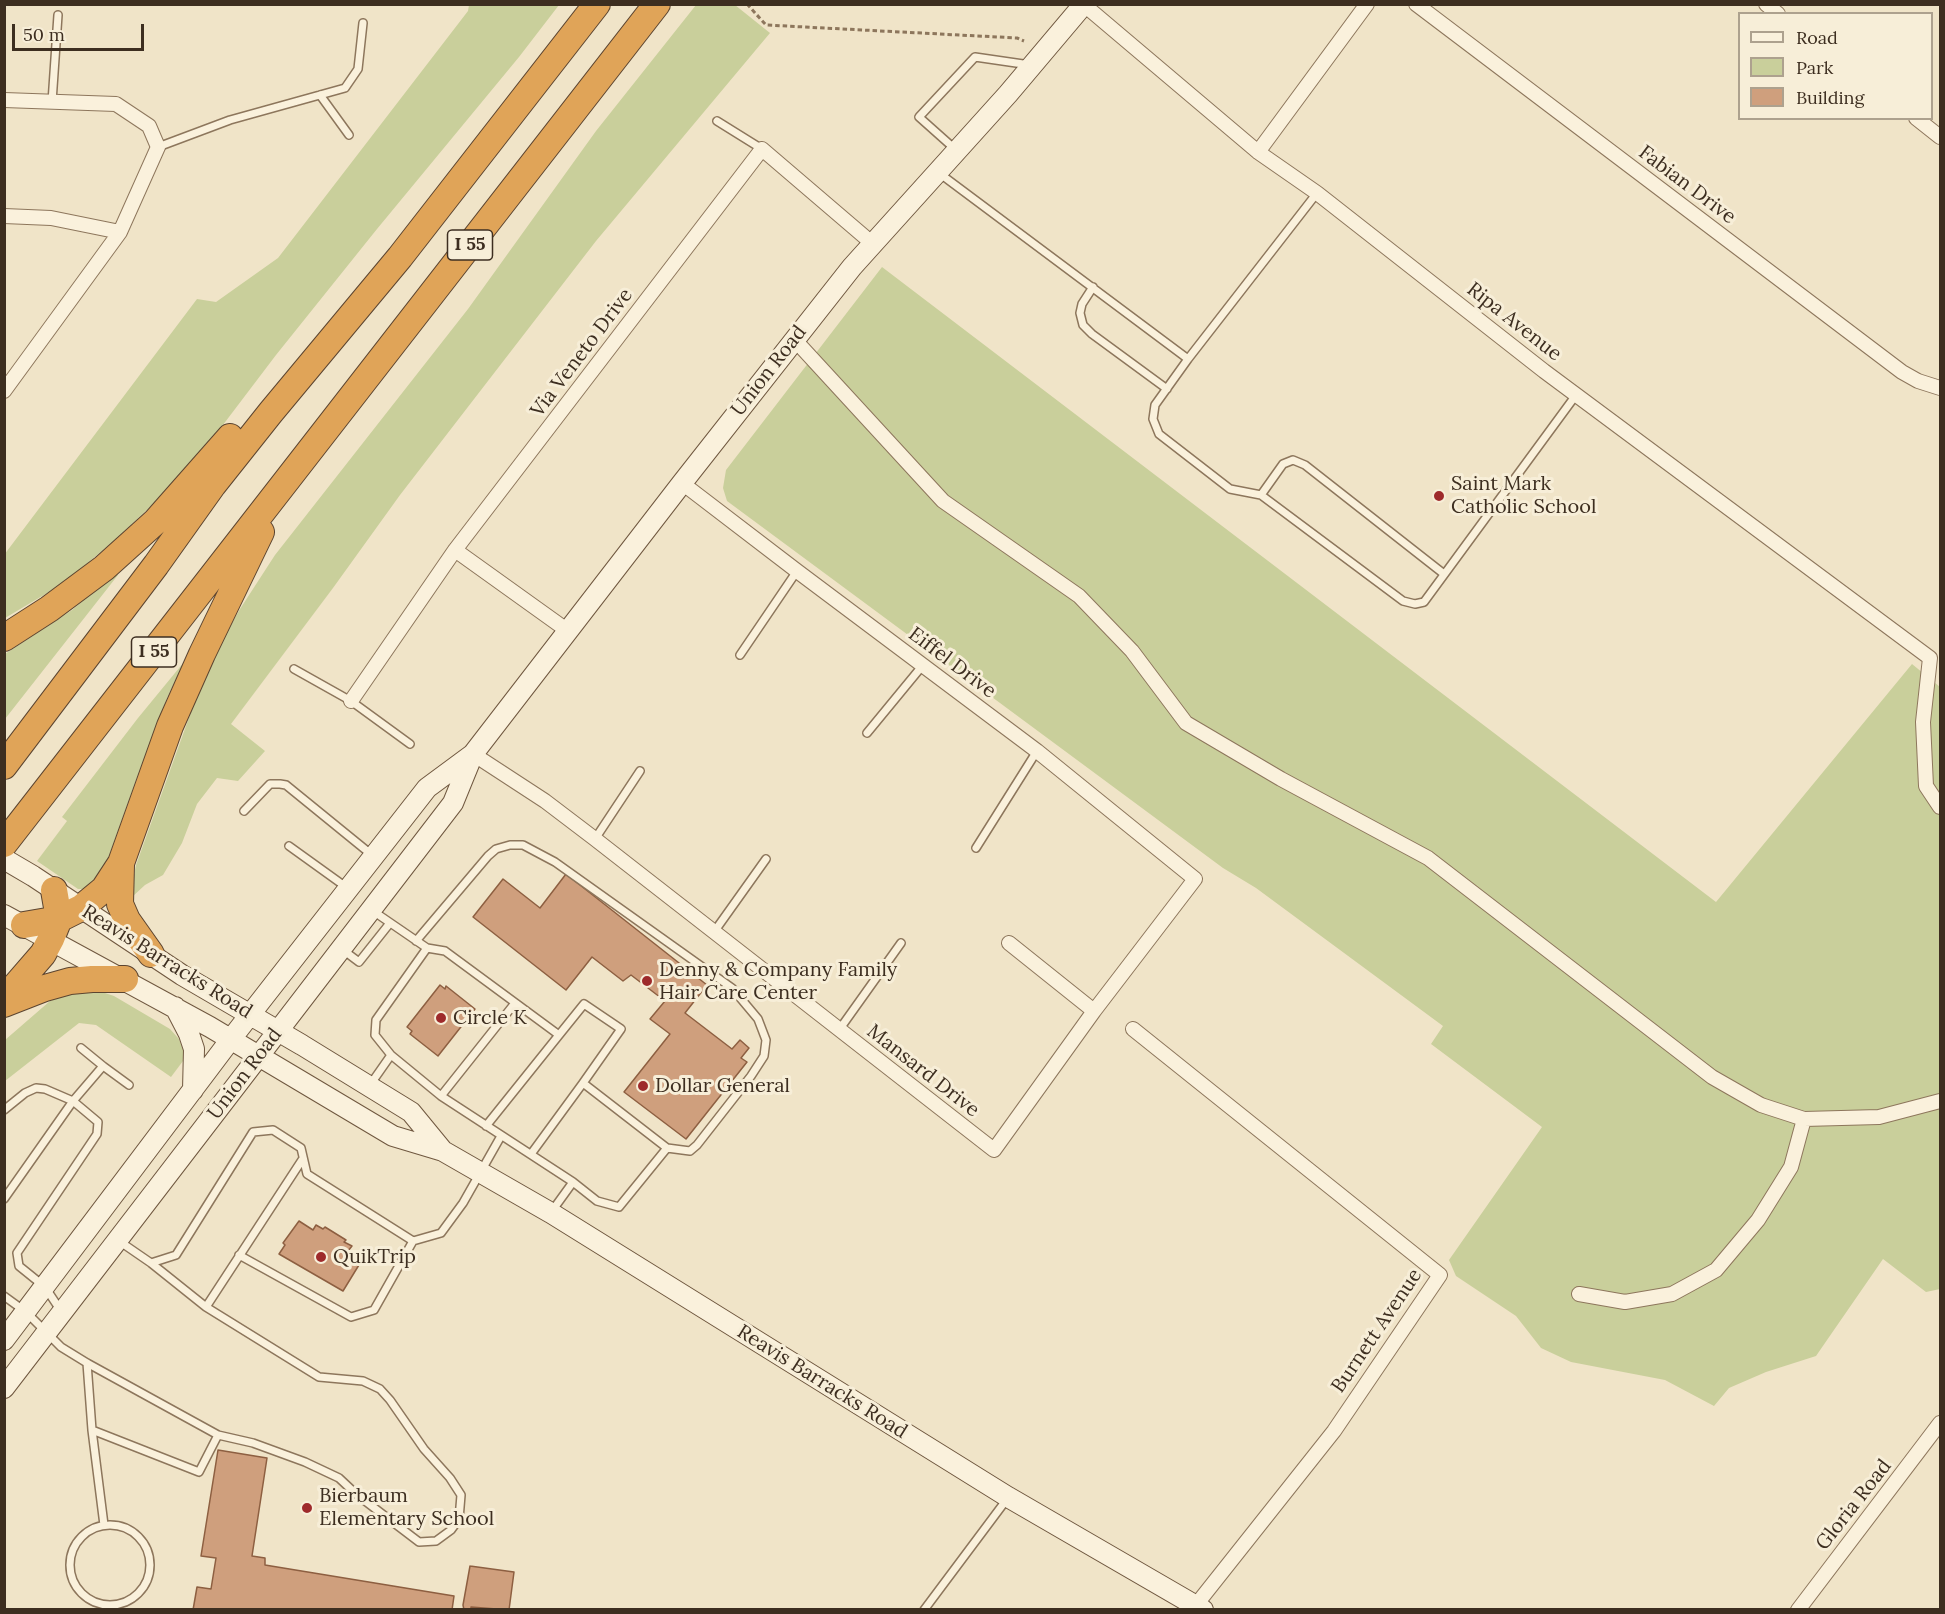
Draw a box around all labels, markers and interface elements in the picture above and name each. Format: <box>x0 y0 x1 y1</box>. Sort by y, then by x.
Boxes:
scale bar <box>15 12 147 50</box>
legend <box>1738 12 1933 120</box>
text: 50 m <box>23 23 65 46</box>
text: Road <box>1796 26 1838 49</box>
text: Park <box>1796 56 1833 79</box>
text: Building <box>1796 86 1864 109</box>
street label: Fabian Drive <box>1634 141 1740 229</box>
road number: I 55 <box>448 230 492 260</box>
street label: Ripa Avenue <box>1462 278 1566 366</box>
street label: Via Veneto Drive <box>526 284 638 422</box>
street label: Union Road <box>726 321 812 421</box>
place label: Saint Mark Catholic School <box>1451 472 1596 519</box>
marker: Saint Mark Catholic School <box>1432 489 1446 503</box>
street label: Eiffel Drive <box>904 622 1000 704</box>
road number: I 55 <box>132 637 176 667</box>
street label: Reavis Barracks Road <box>77 900 257 1024</box>
place label: Denny & Company Family Hair Care Center <box>659 958 897 1005</box>
marker: Denny & Company Family Hair Care Center <box>640 974 654 988</box>
place label: Circle K <box>453 1006 527 1030</box>
marker: Circle K <box>434 1011 448 1025</box>
street label: Mansard Drive <box>862 1020 984 1122</box>
street label: Union Road <box>203 1024 287 1124</box>
place label: Dollar General <box>655 1074 790 1098</box>
marker: Dollar General <box>636 1079 650 1093</box>
place label: QuikTrip <box>333 1245 416 1269</box>
marker: QuikTrip <box>314 1250 328 1264</box>
street label: Burnett Avenue <box>1327 1264 1427 1398</box>
street label: Reavis Barracks Road <box>732 1320 912 1444</box>
street label: Gloria Road <box>1811 1455 1897 1555</box>
place label: Bierbaum Elementary School <box>319 1484 494 1531</box>
marker: Bierbaum Elementary School <box>300 1501 314 1515</box>

